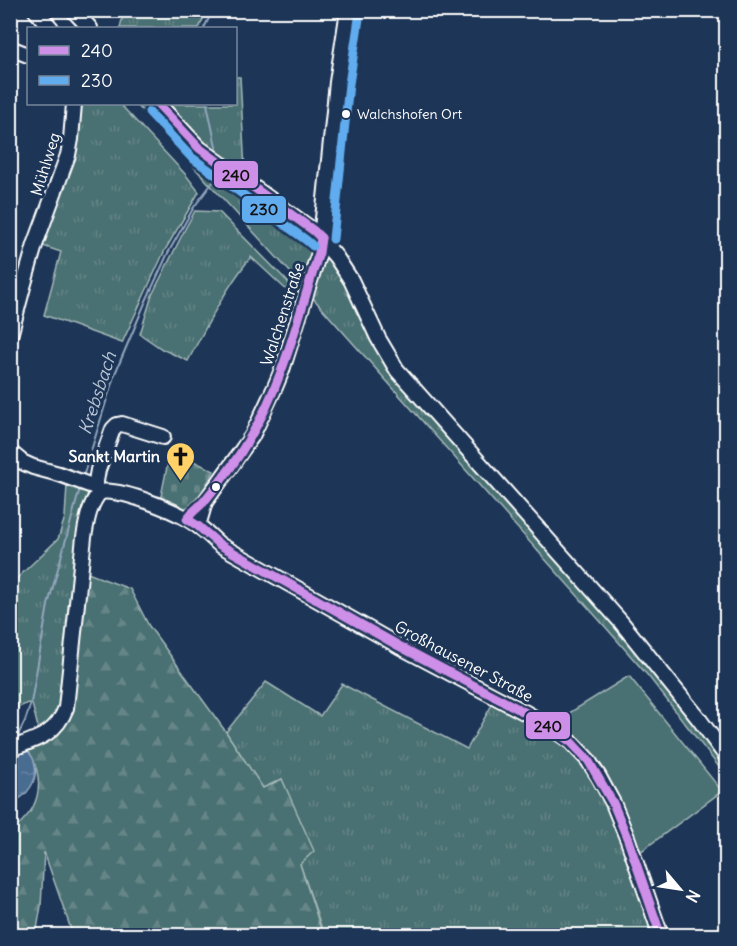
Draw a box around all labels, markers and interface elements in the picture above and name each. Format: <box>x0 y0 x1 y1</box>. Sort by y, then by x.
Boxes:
legend <box>27 27 237 105</box>
text: 240 <box>81 39 113 62</box>
text: 230 <box>81 69 113 92</box>
place label: Walchshofen Ort <box>357 105 463 123</box>
marker: Walchshofen Ort <box>340 108 352 120</box>
street label: Mühlweg <box>26 130 64 198</box>
line badge: 240 <box>213 160 259 189</box>
text: 240 <box>222 165 250 185</box>
line badge: 230 <box>241 195 287 224</box>
text: 230 <box>250 199 278 219</box>
street label: Walchenstraße <box>256 260 308 368</box>
water label: Krebsbach <box>73 348 121 437</box>
church icon: Sankt Martin <box>165 440 197 482</box>
place label: Sankt Martin <box>69 446 160 466</box>
unlabelled marker <box>210 481 222 493</box>
street label: Großhausener Straße <box>391 616 537 706</box>
line badge: 240 <box>525 711 571 740</box>
text: 240 <box>534 716 562 736</box>
north arrow <box>650 859 710 919</box>
text: N <box>682 887 705 906</box>

